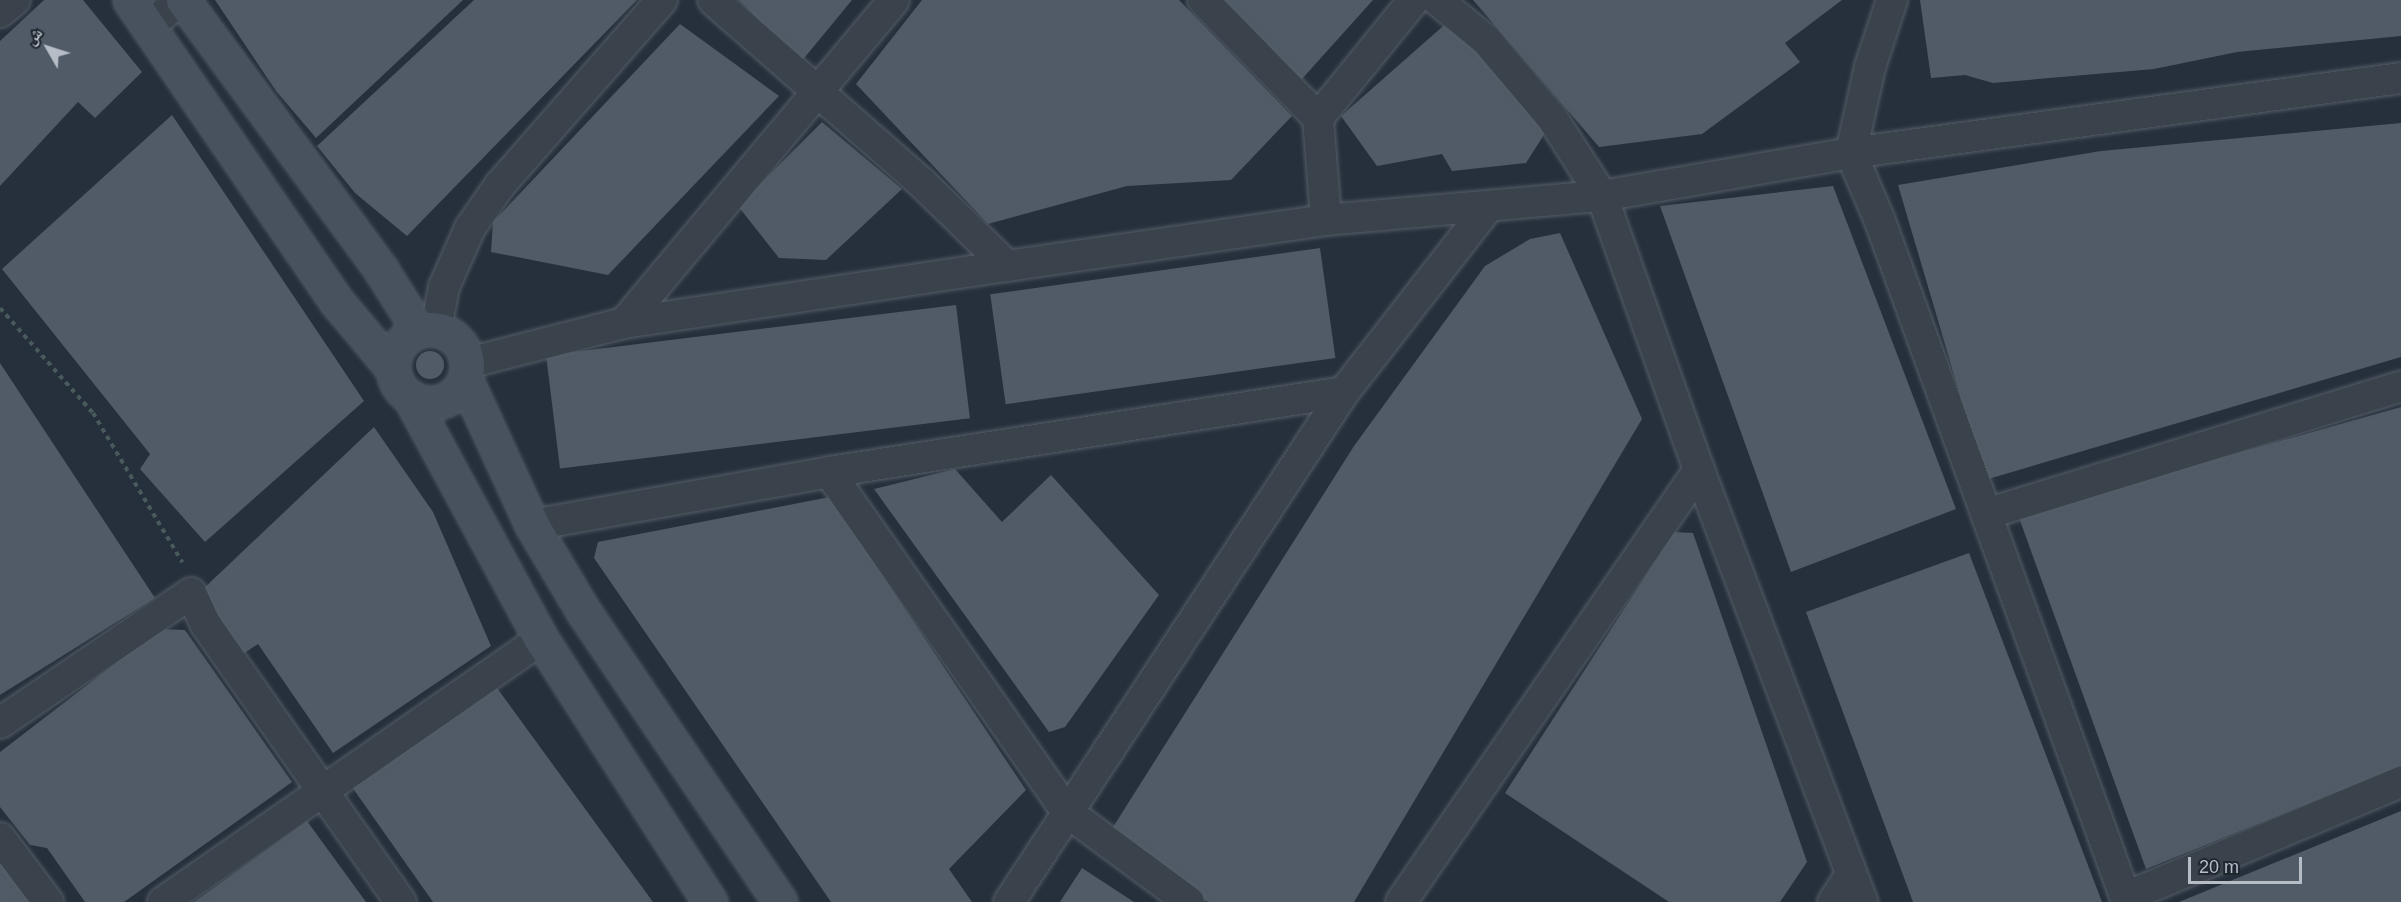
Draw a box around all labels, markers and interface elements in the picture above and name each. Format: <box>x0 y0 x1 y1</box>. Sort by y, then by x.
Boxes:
north arrow <box>18 18 78 78</box>
text: ش <box>22 24 46 48</box>
scale bar <box>2191 845 2305 883</box>
text: 20 m <box>2199 857 2239 877</box>

